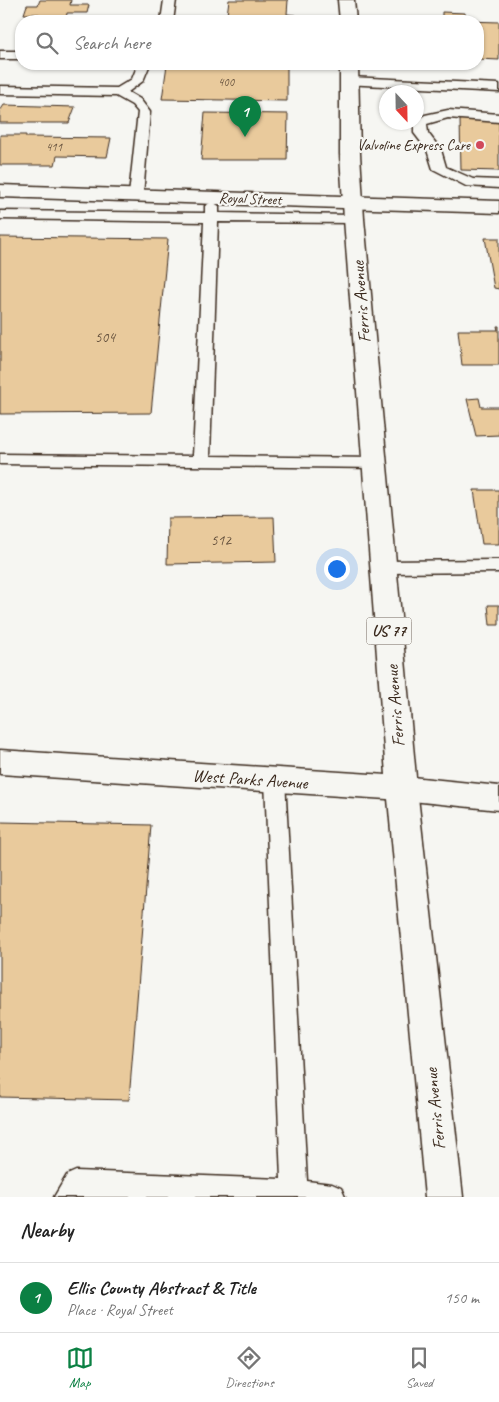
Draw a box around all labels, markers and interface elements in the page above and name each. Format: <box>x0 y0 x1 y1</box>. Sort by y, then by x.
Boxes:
search box <box>15 15 484 70</box>
icon: search <box>33 29 61 57</box>
text: Search here <box>73 31 150 55</box>
house number: 400 <box>218 74 236 90</box>
north arrow <box>379 85 424 130</box>
pin: 1 <box>229 96 261 137</box>
place label: Valvoline Express Care <box>357 136 471 155</box>
house number: 411 <box>46 139 63 155</box>
marker: Valvoline Express Care <box>474 139 486 151</box>
street label: Royal Street <box>218 188 284 210</box>
street label: Ferris Avenue <box>346 259 376 344</box>
house number: 504 <box>95 328 116 347</box>
house number: 512 <box>211 531 232 550</box>
your location <box>324 556 350 582</box>
road number: US 77 <box>366 618 412 644</box>
street label: Ferris Avenue <box>380 663 410 748</box>
street label: West Parks Avenue <box>192 764 309 794</box>
street label: Ferris Avenue <box>420 1066 450 1151</box>
text: Nearby <box>20 1217 73 1243</box>
text: Ellis County Abstract & Title <box>67 1276 256 1300</box>
text: 1 <box>32 1288 40 1308</box>
text: 150 m <box>445 1288 479 1308</box>
text: Place · Royal Street <box>67 1300 173 1320</box>
tab: Map <box>66 1344 94 1391</box>
tab: Directions <box>225 1344 274 1391</box>
tab: Saved <box>405 1344 433 1391</box>

